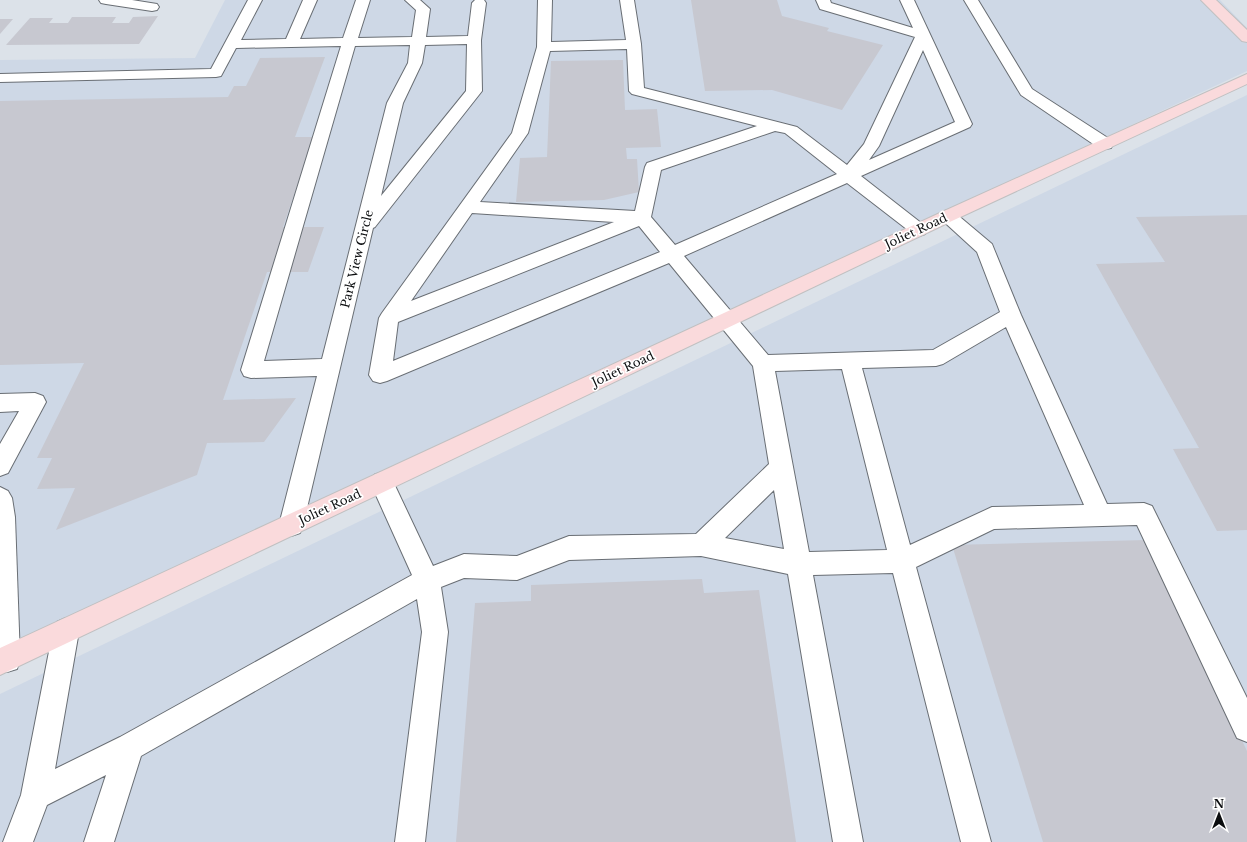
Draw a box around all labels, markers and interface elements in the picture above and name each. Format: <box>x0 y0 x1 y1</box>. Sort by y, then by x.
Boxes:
street label: Park View Circle <box>337 208 376 310</box>
street label: Joliet Road <box>880 210 949 252</box>
street label: Joliet Road <box>587 348 656 390</box>
street label: Joliet Road <box>294 486 363 528</box>
north arrow <box>1199 794 1239 834</box>
text: N <box>1214 797 1225 811</box>

